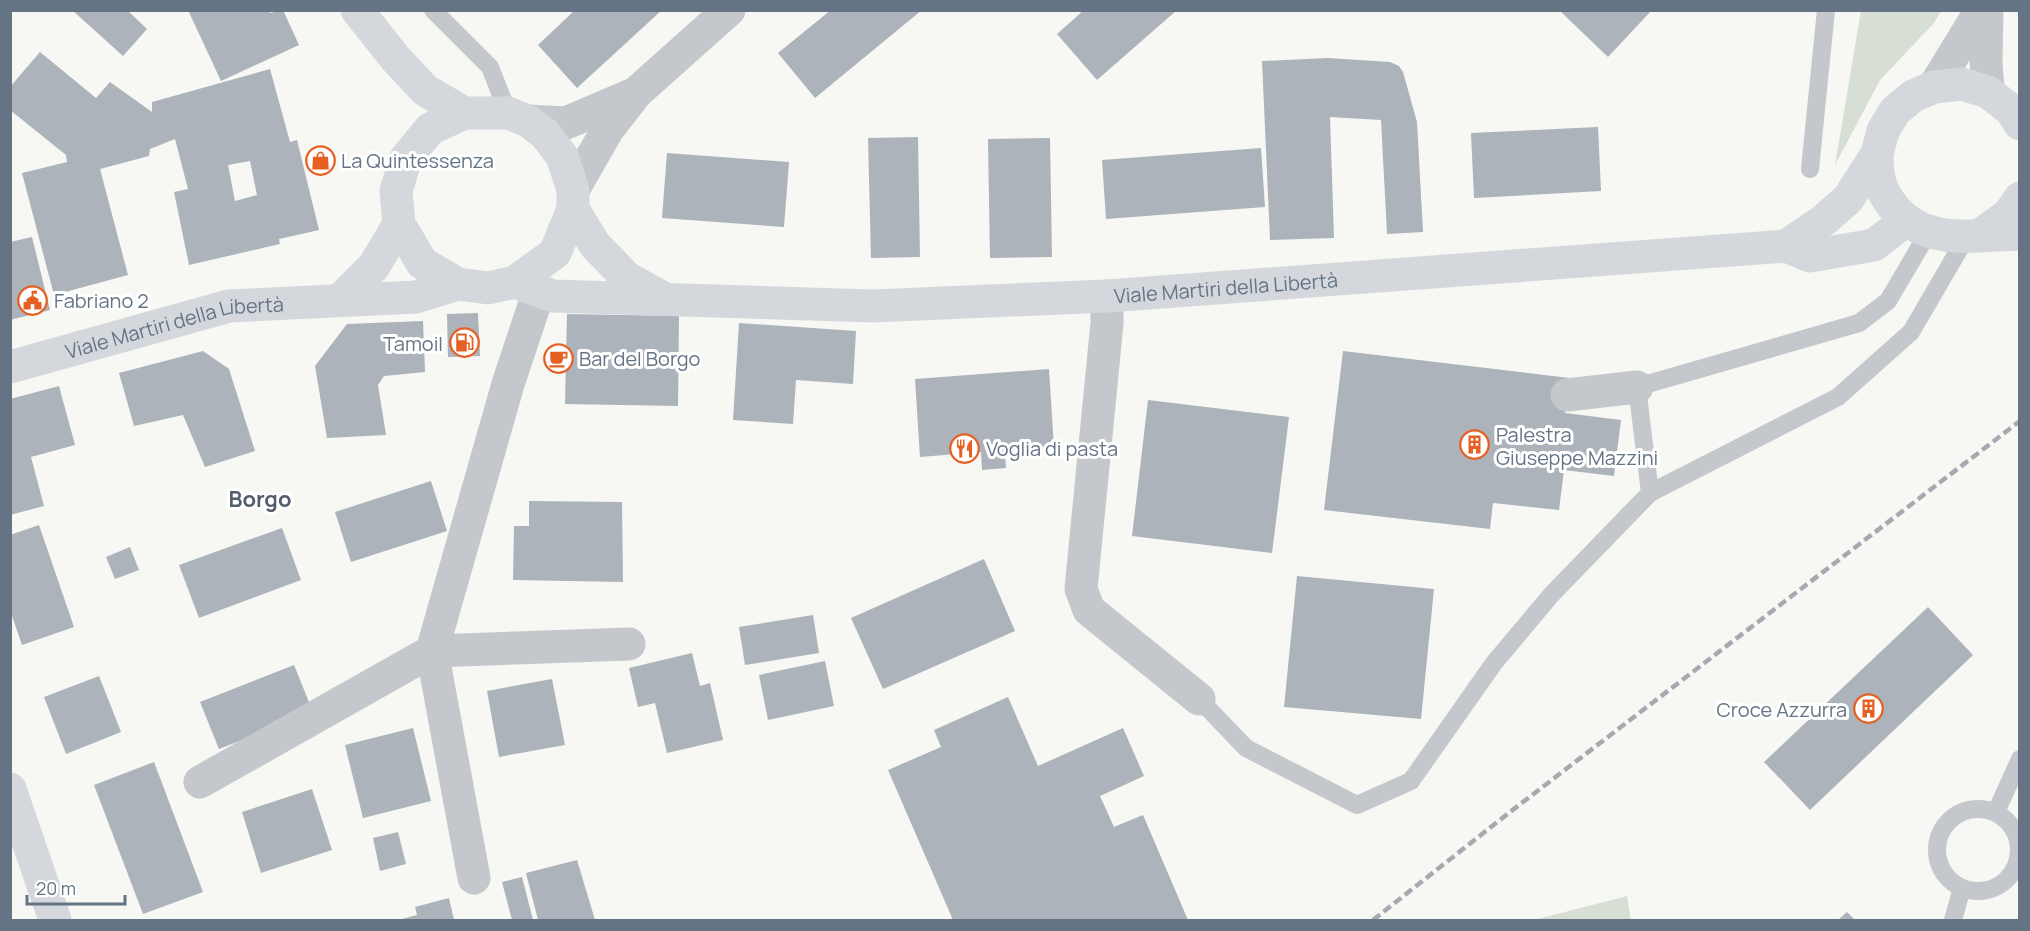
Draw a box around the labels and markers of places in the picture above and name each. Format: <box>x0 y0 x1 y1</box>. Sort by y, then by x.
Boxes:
shop icon: La Quintessenza <box>304 144 336 176</box>
place label: La Quintessenza <box>341 147 494 174</box>
public building icon: Fabriano 2 <box>17 284 49 316</box>
place label: Fabriano 2 <box>54 287 149 314</box>
fuel station icon: Tamoil <box>448 327 480 359</box>
place label: Tamoil <box>383 330 443 357</box>
cafe icon: Bar del Borgo <box>542 342 574 374</box>
place label: Bar del Borgo <box>579 345 701 372</box>
place label: Palestra Giuseppe Mazzini <box>1496 421 1658 471</box>
building icon: Palestra Giuseppe Mazzini <box>1459 429 1491 461</box>
restaurant icon: Voglia di pasta <box>949 432 981 464</box>
place label: Voglia di pasta <box>986 435 1118 462</box>
building icon: Croce Azzurra <box>1852 693 1884 725</box>
place label: Croce Azzurra <box>1717 696 1847 723</box>

